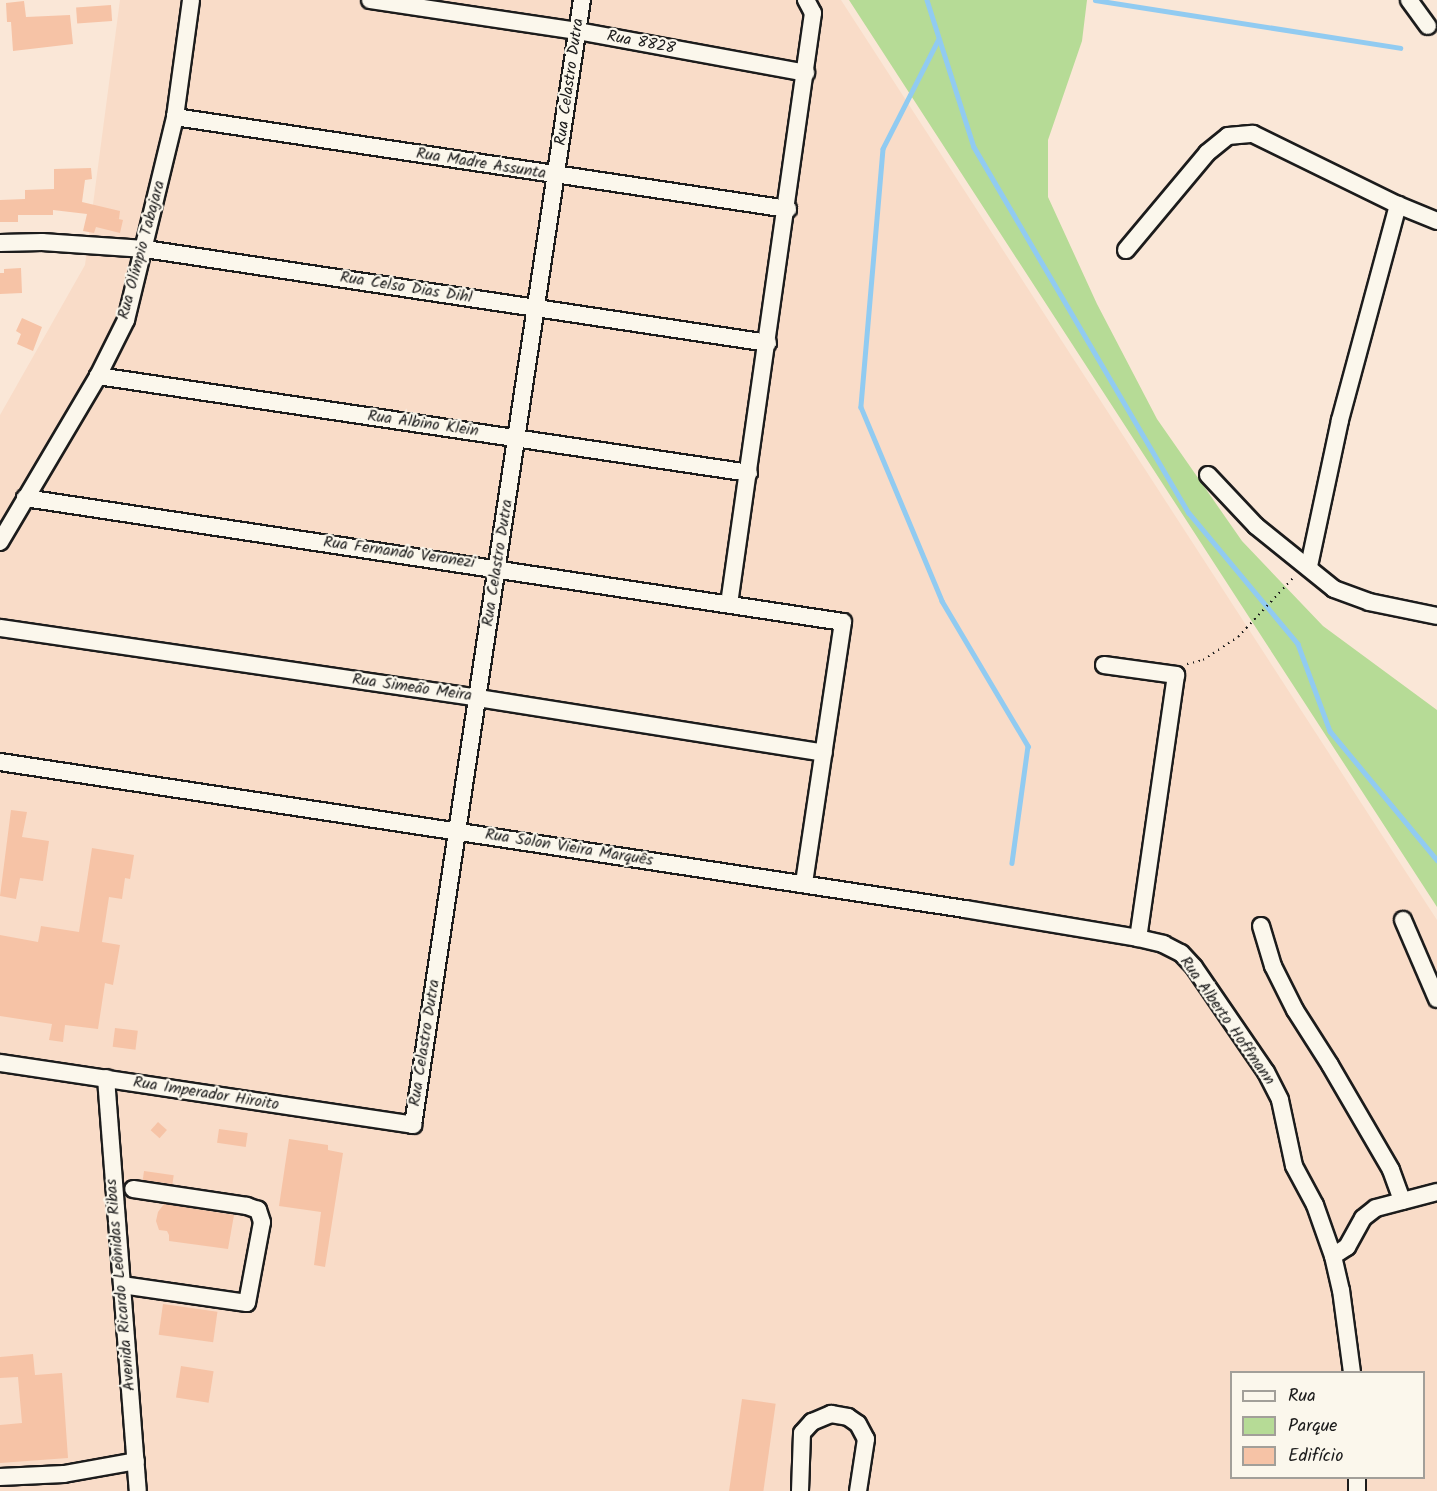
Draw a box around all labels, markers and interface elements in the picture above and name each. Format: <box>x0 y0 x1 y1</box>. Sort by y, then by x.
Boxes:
street label: Rua Celastro Dutra <box>552 17 588 147</box>
street label: Rua 8828 <box>605 27 677 59</box>
street label: Rua Madre Assunta <box>415 144 547 184</box>
street label: Rua Olímpio Tabajara <box>114 179 170 321</box>
street label: Rua Celso Dias Dihl <box>339 268 473 308</box>
street label: Rua Albino Klein <box>366 407 480 441</box>
street label: Rua Celastro Dutra <box>478 498 518 628</box>
street label: Rua Fernando Veronezi <box>322 533 476 573</box>
street label: Rua Simeão Meira <box>351 670 473 706</box>
street label: Rua Solon Vieira Marquês <box>484 825 654 871</box>
street label: Rua Alberto Hoffmann <box>1175 953 1279 1089</box>
street label: Rua Celastro Dutra <box>405 978 445 1108</box>
street label: Rua Imperador Hiroito <box>132 1073 280 1115</box>
street label: Avenida Ricardo Leônidas Ribas <box>102 1178 140 1392</box>
legend <box>1230 1371 1425 1479</box>
text: Rua <box>1288 1382 1316 1411</box>
text: Parque <box>1288 1412 1337 1441</box>
text: Edifício <box>1288 1442 1343 1471</box>

